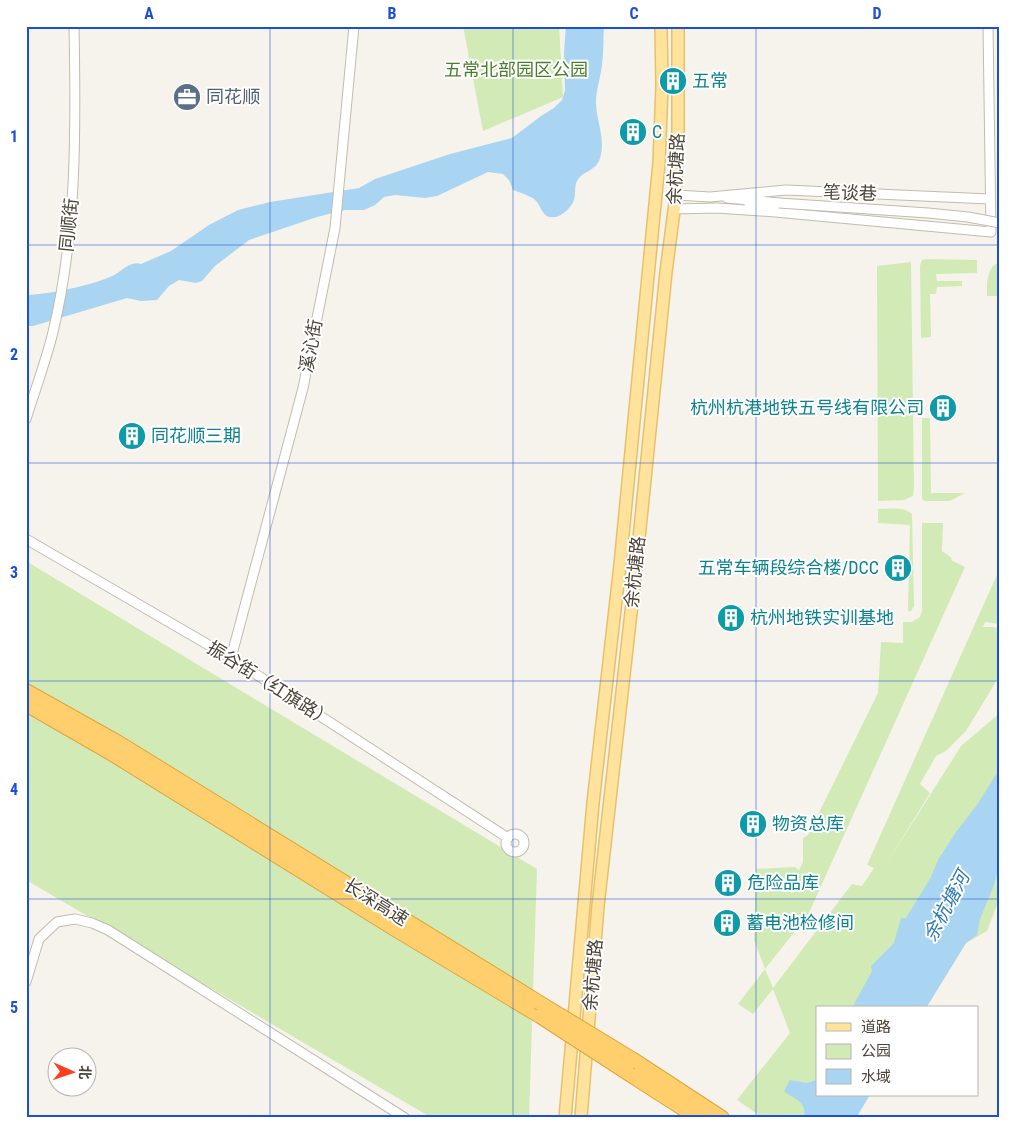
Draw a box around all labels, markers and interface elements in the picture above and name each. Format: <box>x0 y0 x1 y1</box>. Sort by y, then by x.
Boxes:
text: A <box>144 4 154 23</box>
text: B <box>388 4 397 23</box>
text: C <box>629 4 639 23</box>
text: D <box>872 4 882 23</box>
park label: 五常北部园区公园 <box>444 59 588 80</box>
building icon: 五常 <box>658 66 688 96</box>
place label: 五常 <box>692 70 728 91</box>
office icon: 同花顺 <box>172 82 202 112</box>
place label: 同花顺 <box>206 86 260 107</box>
building icon: C <box>618 117 648 147</box>
place label: C <box>652 121 662 142</box>
text: 1 <box>10 127 18 146</box>
street label: 余杭塘路 <box>663 132 688 205</box>
street label: 笔谈巷 <box>823 181 877 204</box>
street label: 同顺街 <box>55 197 82 253</box>
street label: 溪沁街 <box>295 317 326 374</box>
text: 2 <box>10 345 18 364</box>
building icon: 杭州杭港地铁五号线有限公司 <box>928 393 958 423</box>
place label: 杭州杭港地铁五号线有限公司 <box>690 397 924 418</box>
building icon: 同花顺三期 <box>117 421 147 451</box>
place label: 同花顺三期 <box>151 425 241 446</box>
street label: 余杭塘路 <box>620 535 649 609</box>
building icon: 五常车辆段综合楼/DCC <box>883 553 913 583</box>
place label: 五常车辆段综合楼/DCC <box>698 557 879 578</box>
text: 3 <box>10 563 18 582</box>
building icon: 杭州地铁实训基地 <box>716 603 746 633</box>
place label: 杭州地铁实训基地 <box>750 607 894 628</box>
street label: 振谷街（红旗路） <box>204 637 337 731</box>
text: 4 <box>10 780 18 799</box>
building icon: 物资总库 <box>738 809 768 839</box>
place label: 物资总库 <box>772 813 844 834</box>
water label: 余杭塘河 <box>918 864 976 945</box>
building icon: 危险品库 <box>713 868 743 898</box>
place label: 危险品库 <box>747 872 819 893</box>
street label: 长深高速 <box>340 874 412 930</box>
building icon: 蓄电池检修间 <box>712 908 742 938</box>
place label: 蓄电池检修间 <box>746 912 854 933</box>
street label: 余杭塘路 <box>579 938 606 1012</box>
text: 5 <box>10 998 18 1017</box>
legend <box>816 1006 978 1096</box>
text: 道路 <box>861 1018 891 1036</box>
text: 公园 <box>861 1042 891 1060</box>
north arrow <box>48 1046 98 1096</box>
text: 北 <box>77 1065 93 1080</box>
text: 水域 <box>861 1068 891 1086</box>

